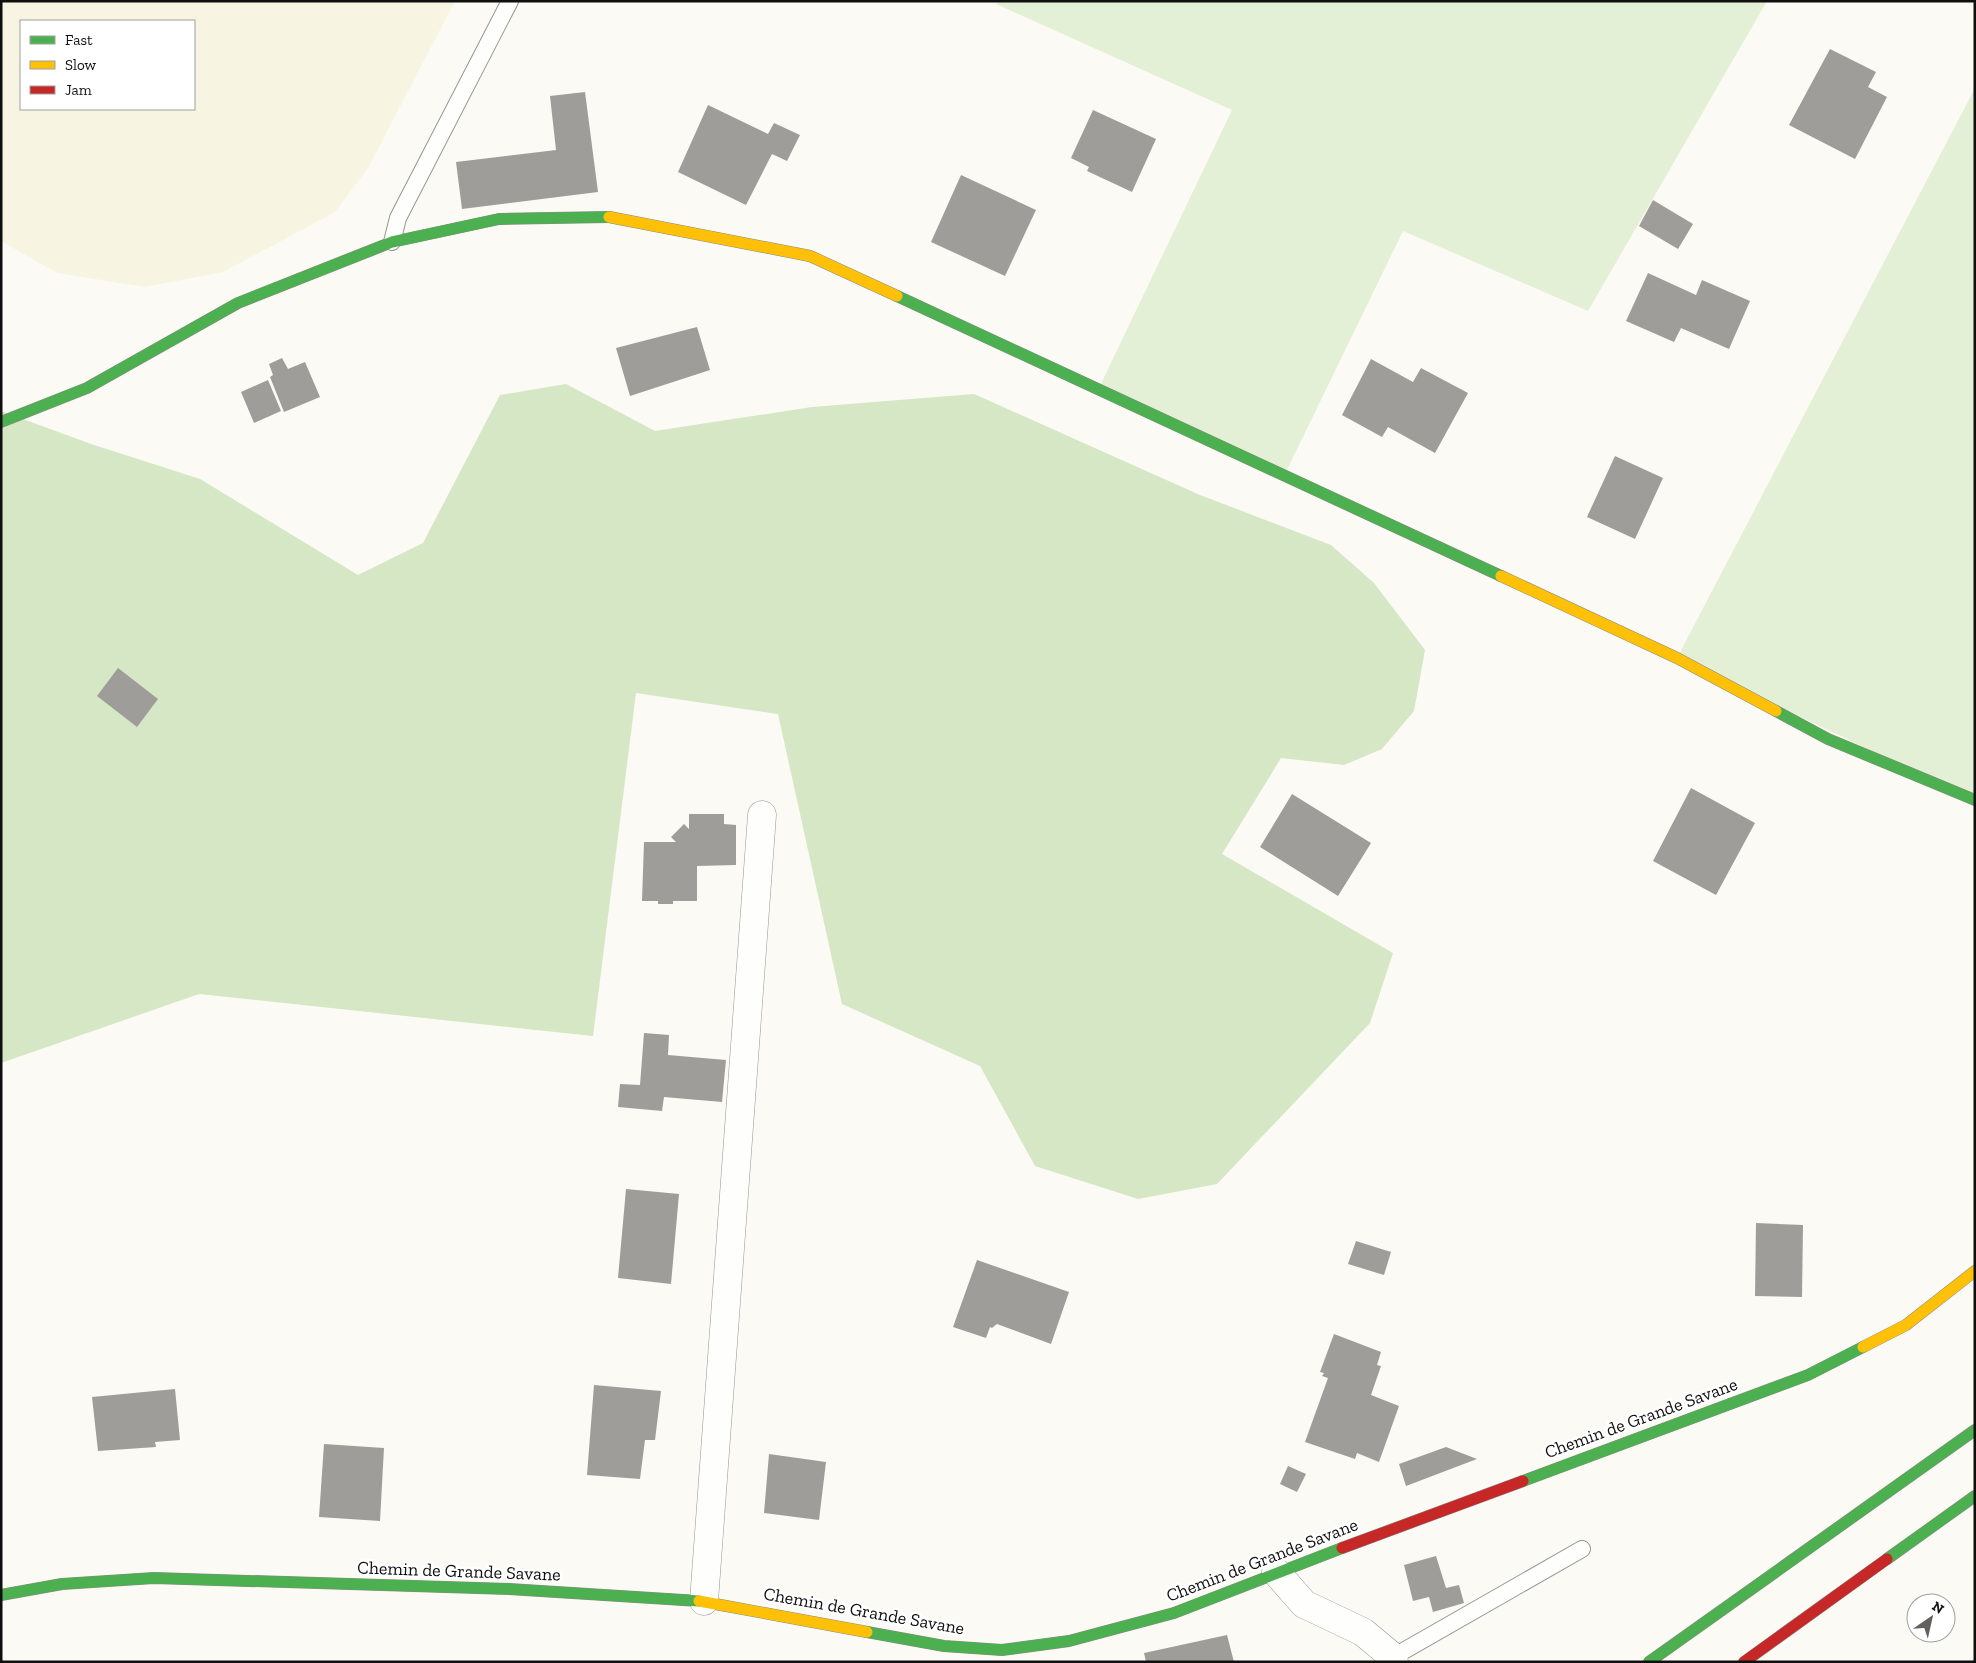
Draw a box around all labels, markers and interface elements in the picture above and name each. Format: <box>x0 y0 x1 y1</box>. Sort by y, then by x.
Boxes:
legend <box>20 20 195 110</box>
text: Fast <box>65 31 93 49</box>
text: Slow <box>65 56 97 74</box>
text: Jam <box>65 81 92 99</box>
street label: Chemin de Grande Savane <box>1542 1373 1740 1463</box>
street label: Chemin de Grande Savane <box>1163 1513 1361 1607</box>
street label: Chemin de Grande Savane <box>357 1556 561 1586</box>
street label: Chemin de Grande Savane <box>762 1582 966 1640</box>
north arrow <box>1906 1593 1956 1643</box>
text: N <box>1929 1598 1947 1618</box>

